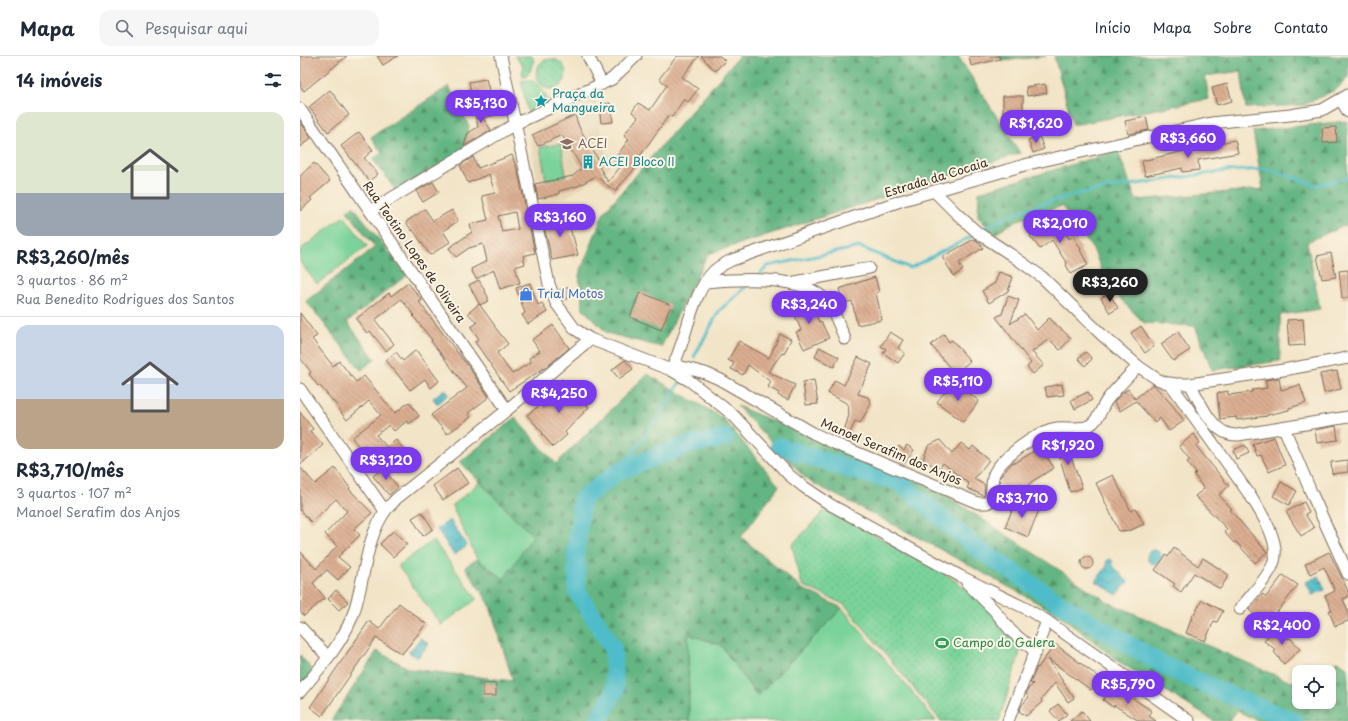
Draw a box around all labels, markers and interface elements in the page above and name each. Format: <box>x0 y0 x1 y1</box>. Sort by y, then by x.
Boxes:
search box <box>99 10 379 46</box>
text: Mapa <box>20 14 75 42</box>
text: Pesquisar aqui <box>145 16 248 39</box>
icon: search <box>113 17 135 39</box>
text: Início <box>1095 17 1131 38</box>
text: Mapa <box>1153 17 1191 38</box>
text: Sobre <box>1213 17 1252 38</box>
text: Contato <box>1274 17 1328 38</box>
text: 14 imóveis <box>16 67 102 93</box>
icon: filters <box>262 69 284 91</box>
place label: Praça da Mangueira <box>552 84 616 116</box>
pin: R$5,130 <box>444 90 518 124</box>
text: R$5,130 <box>455 93 507 112</box>
place icon: Praça da Mangueira <box>533 93 549 109</box>
pin: R$1,620 <box>999 110 1073 144</box>
text: R$1,620 <box>1009 113 1063 132</box>
pin: R$3,660 <box>1151 125 1225 159</box>
text: R$3,660 <box>1160 128 1216 147</box>
place label: ACEI <box>578 134 608 152</box>
school or university icon: ACEI <box>559 136 575 152</box>
icon: home <box>114 138 186 210</box>
place label: ACEI Bloco II <box>599 152 675 170</box>
street label: Estrada da Cocaia <box>882 153 990 201</box>
building icon: ACEI Bloco II <box>580 154 596 170</box>
street label: Rua Teotino Lopes de Oliveira <box>359 177 471 326</box>
pin: R$3,160 <box>523 204 597 238</box>
text: R$3,160 <box>533 207 587 226</box>
pin: R$2,010 <box>1023 210 1097 244</box>
text: R$2,010 <box>1032 213 1088 232</box>
text: R$3,260/mês <box>16 244 129 270</box>
pin: R$3,260 <box>1073 269 1147 303</box>
text: 3 quartos · 86 m² <box>16 270 128 289</box>
text: R$3,260 <box>1082 272 1138 291</box>
place label: Trial Motos <box>537 284 603 302</box>
shop icon: Trial Motos <box>518 286 534 302</box>
text: Rua Benedito Rodrigues dos Santos <box>16 289 234 308</box>
pin: R$3,240 <box>772 291 846 325</box>
text: R$3,240 <box>781 294 837 313</box>
icon: home <box>114 351 186 423</box>
pin: R$5,110 <box>921 368 995 402</box>
text: R$5,110 <box>933 371 983 390</box>
pin: R$4,250 <box>522 380 596 414</box>
text: R$4,250 <box>531 383 587 402</box>
street label: Manoel Serafim dos Anjos <box>818 413 965 489</box>
pin: R$1,920 <box>1031 432 1105 466</box>
text: R$1,920 <box>1041 435 1095 454</box>
pin: R$3,120 <box>349 447 423 481</box>
text: R$3,120 <box>360 450 412 469</box>
text: R$3,710/mês <box>16 457 124 483</box>
text: 3 quartos · 107 m² <box>16 483 132 502</box>
pin: R$3,710 <box>985 485 1059 519</box>
text: R$3,710 <box>996 488 1048 507</box>
text: Manoel Serafim dos Anjos <box>16 502 180 521</box>
pin: R$2,400 <box>1245 612 1319 646</box>
text: R$2,400 <box>1253 615 1311 634</box>
place label: Campo do Galera <box>953 633 1056 651</box>
sports icon: Campo do Galera <box>934 635 950 651</box>
map controls <box>1292 665 1336 709</box>
button: locate <box>1292 665 1336 709</box>
pin: R$5,790 <box>1091 671 1165 705</box>
text: R$5,790 <box>1101 674 1155 693</box>

